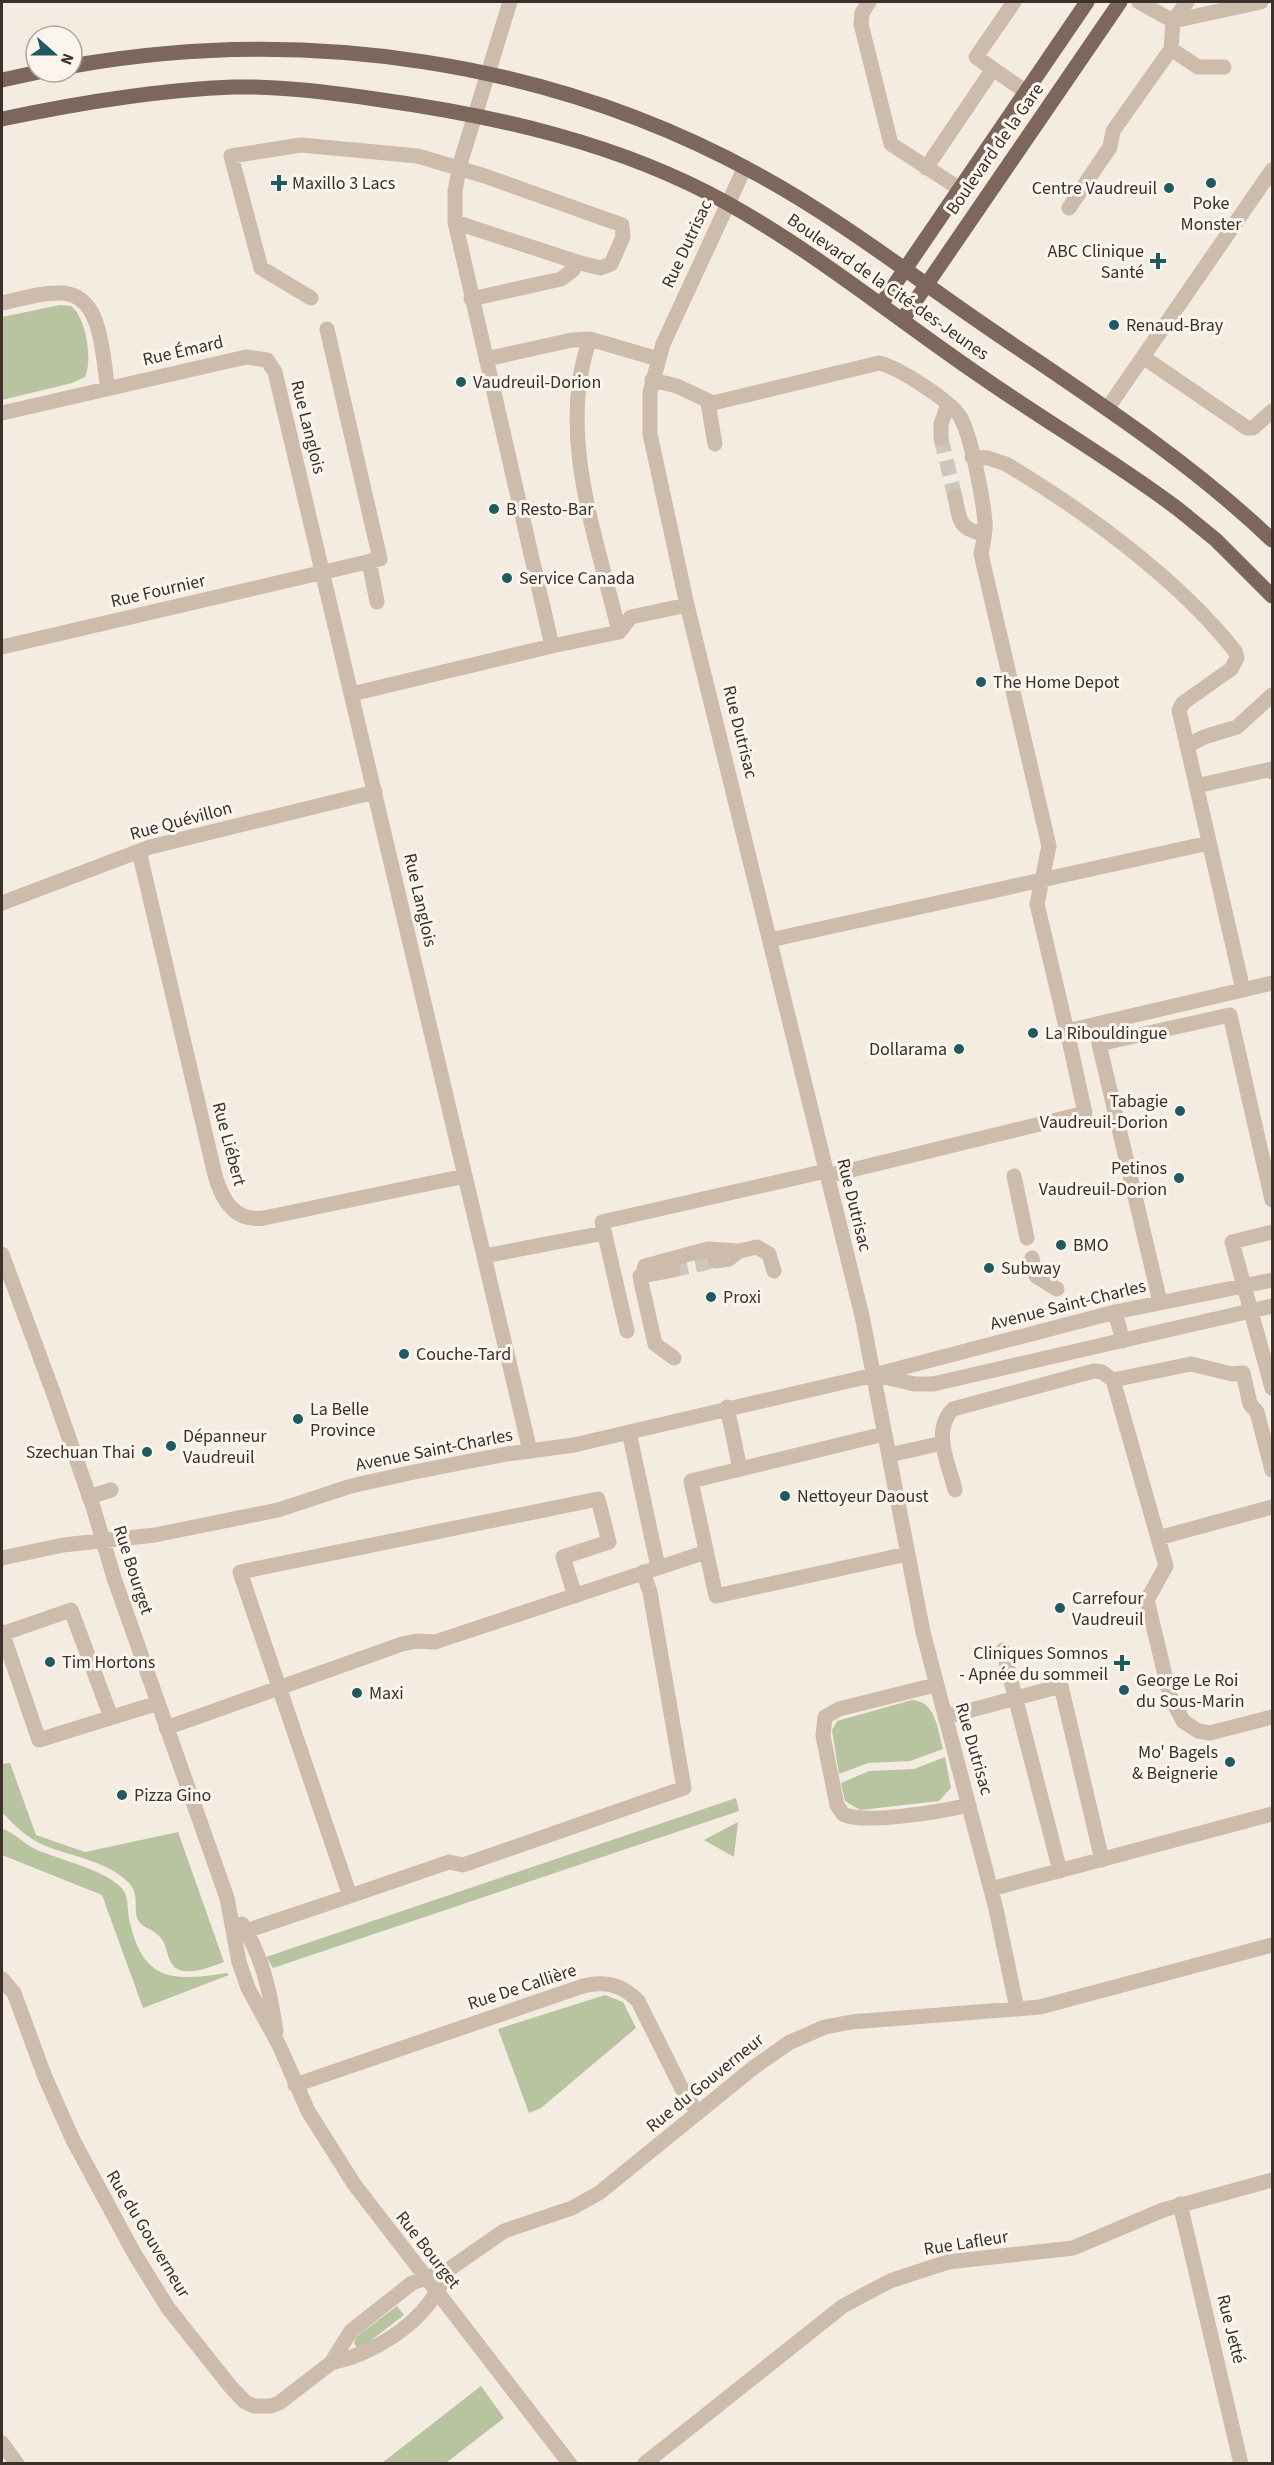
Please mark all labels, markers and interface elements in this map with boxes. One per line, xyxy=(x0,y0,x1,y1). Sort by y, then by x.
north arrow xyxy=(24,24,84,84)
text: N xyxy=(55,50,79,68)
street label: Boulevard de la Gare xyxy=(940,78,1050,220)
place label: Maxillo 3 Lacs xyxy=(292,171,395,196)
marker: Maxillo 3 Lacs xyxy=(270,174,288,192)
place label: Centre Vaudreuil xyxy=(1032,176,1157,201)
marker: Poke Monster xyxy=(1204,176,1218,190)
marker: Centre Vaudreuil xyxy=(1162,181,1176,195)
place label: Poke Monster xyxy=(1181,191,1242,237)
street label: Rue Dutrisac xyxy=(656,196,718,292)
street label: Boulevard de la Cité-des-Jeunes xyxy=(782,208,994,366)
place label: ABC Clinique Santé xyxy=(1047,239,1144,285)
marker: ABC Clinique Santé xyxy=(1149,252,1167,270)
place label: Renaud-Bray xyxy=(1126,313,1224,338)
marker: Renaud-Bray xyxy=(1107,318,1121,332)
street label: Rue Émard xyxy=(140,330,226,372)
place label: Vaudreuil-Dorion xyxy=(473,370,601,395)
marker: Vaudreuil-Dorion xyxy=(454,375,468,389)
street label: Rue Langlois xyxy=(284,378,332,476)
place label: B Resto-Bar xyxy=(506,497,594,522)
marker: B Resto-Bar xyxy=(487,502,501,516)
place label: Service Canada xyxy=(519,566,635,591)
street label: Rue Fournier xyxy=(108,568,209,614)
marker: Service Canada xyxy=(500,571,514,585)
place label: The Home Depot xyxy=(993,670,1119,695)
marker: The Home Depot xyxy=(974,675,988,689)
street label: Rue Dutrisac xyxy=(716,683,764,781)
street label: Rue Quévillon xyxy=(127,795,235,847)
street label: Rue Langlois xyxy=(397,851,443,949)
place label: La Ribouldingue xyxy=(1045,1021,1167,1046)
marker: La Ribouldingue xyxy=(1026,1026,1040,1040)
place label: Dollarama xyxy=(869,1037,947,1062)
marker: Dollarama xyxy=(952,1042,966,1056)
place label: Tabagie Vaudreuil-Dorion xyxy=(1040,1089,1168,1135)
street label: Rue Liébert xyxy=(206,1099,252,1189)
marker: Tabagie Vaudreuil-Dorion xyxy=(1173,1104,1187,1118)
street label: Rue Dutrisac xyxy=(830,1156,878,1254)
place label: Petinos Vaudreuil-Dorion xyxy=(1039,1156,1167,1202)
marker: Petinos Vaudreuil-Dorion xyxy=(1172,1171,1186,1185)
place label: BMO xyxy=(1073,1233,1109,1258)
marker: BMO xyxy=(1054,1238,1068,1252)
place label: Subway xyxy=(1001,1256,1061,1281)
marker: Subway xyxy=(982,1261,996,1275)
street label: Avenue Saint-Charles xyxy=(987,1274,1149,1336)
place label: Proxi xyxy=(723,1285,761,1310)
marker: Proxi xyxy=(704,1290,718,1304)
place label: Couche-Tard xyxy=(416,1342,511,1367)
marker: Couche-Tard xyxy=(397,1347,411,1361)
place label: La Belle Province xyxy=(310,1397,375,1443)
marker: La Belle Province xyxy=(291,1412,305,1426)
street label: Avenue Saint-Charles xyxy=(353,1422,515,1478)
place label: Dépanneur Vaudreuil xyxy=(183,1424,267,1470)
marker: Dépanneur Vaudreuil xyxy=(164,1439,178,1453)
place label: Szechuan Thai xyxy=(26,1440,135,1465)
marker: Szechuan Thai xyxy=(140,1445,154,1459)
place label: Nettoyeur Daoust xyxy=(797,1484,929,1509)
marker: Nettoyeur Daoust xyxy=(778,1489,792,1503)
street label: Rue Bourget xyxy=(107,1522,159,1618)
place label: Carrefour Vaudreuil xyxy=(1072,1586,1144,1632)
marker: Carrefour Vaudreuil xyxy=(1053,1601,1067,1615)
place label: Cliniques Somnos - Apnée du sommeil xyxy=(959,1641,1108,1687)
place label: Tim Hortons xyxy=(62,1650,155,1675)
marker: Cliniques Somnos - Apnée du sommeil xyxy=(1113,1654,1131,1672)
marker: Tim Hortons xyxy=(43,1655,57,1669)
place label: George Le Roi du Sous-Marin xyxy=(1136,1668,1245,1714)
place label: Maxi xyxy=(369,1681,404,1706)
marker: George Le Roi du Sous-Marin xyxy=(1117,1683,1131,1697)
marker: Maxi xyxy=(350,1686,364,1700)
street label: Rue Dutrisac xyxy=(949,1700,999,1798)
place label: Mo' Bagels & Beignerie xyxy=(1132,1740,1218,1786)
marker: Mo' Bagels & Beignerie xyxy=(1223,1755,1237,1769)
place label: Pizza Gino xyxy=(134,1783,211,1808)
marker: Pizza Gino xyxy=(115,1788,129,1802)
street label: Rue De Callière xyxy=(464,1958,580,2016)
street label: Rue du Gouverneur xyxy=(641,2027,770,2138)
street label: Rue du Gouverneur xyxy=(100,2165,196,2303)
street label: Rue Bourget xyxy=(390,2206,466,2294)
street label: Rue Lafleur xyxy=(922,2224,1011,2262)
street label: Rue Jetté xyxy=(1210,2292,1252,2366)

